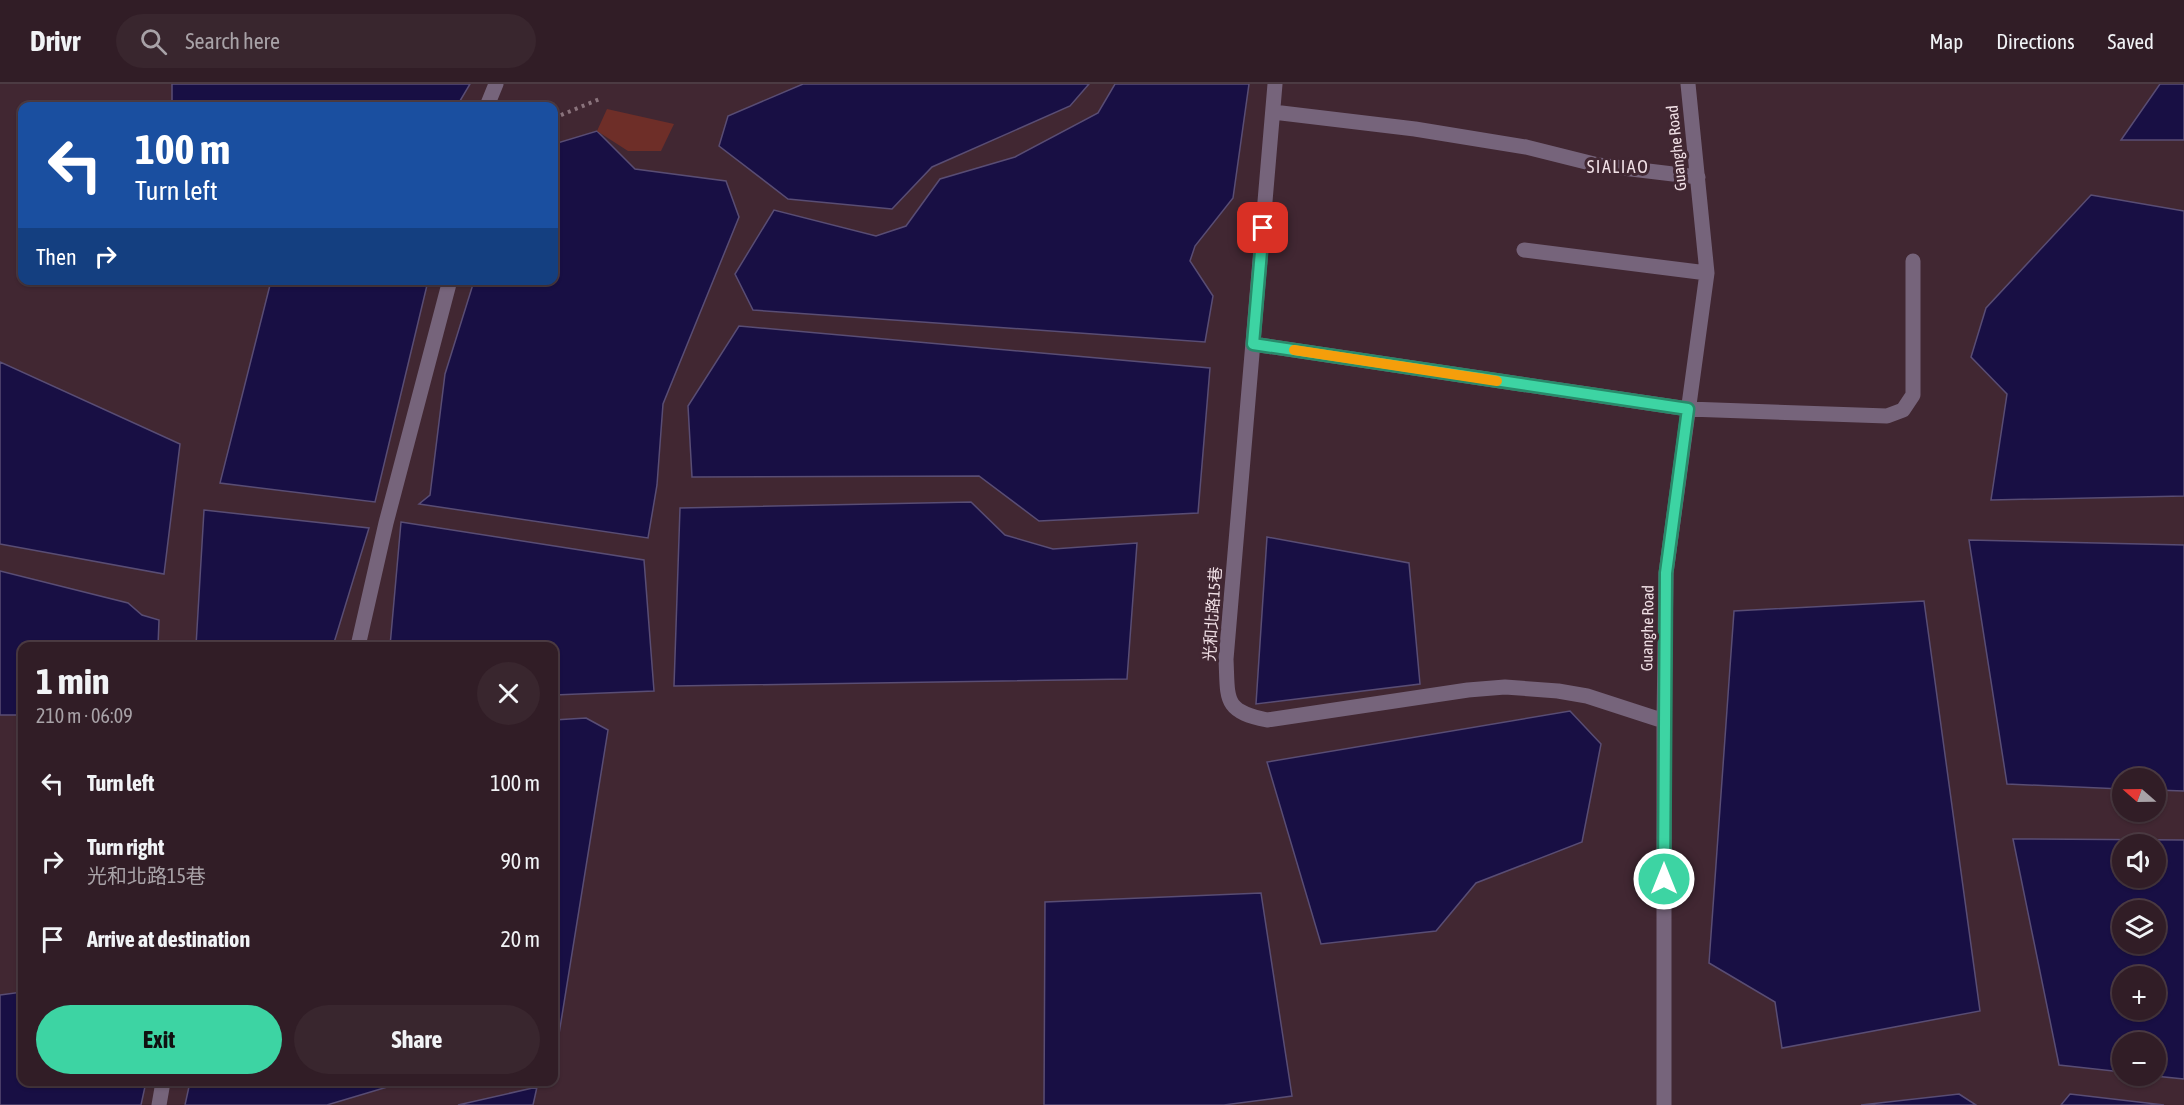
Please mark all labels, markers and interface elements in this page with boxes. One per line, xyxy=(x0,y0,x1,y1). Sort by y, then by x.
search box xyxy=(116,14,536,68)
text: Drivr xyxy=(30,25,80,57)
icon: search xyxy=(137,25,170,58)
text: Search here xyxy=(185,28,280,54)
text: Map xyxy=(1929,29,1963,53)
text: Directions xyxy=(1996,29,2075,53)
text: Saved xyxy=(2108,29,2154,53)
street label: Guanghe Road xyxy=(1663,104,1690,192)
text: 100 m xyxy=(135,125,230,173)
icon: left xyxy=(36,126,114,204)
district label: SIALIAO xyxy=(1587,156,1649,177)
text: Turn left xyxy=(135,175,218,206)
pin xyxy=(1237,202,1288,253)
icon: arrive xyxy=(1246,211,1279,244)
icon: right xyxy=(89,240,122,273)
text: Then xyxy=(36,244,77,270)
street label: 光和北路15巷 xyxy=(1200,566,1224,662)
street label: Guanghe Road xyxy=(1637,585,1658,671)
text: 1 min xyxy=(36,660,110,702)
button: close xyxy=(477,662,540,725)
text: 210 m · 06:09 xyxy=(36,704,133,727)
icon: left xyxy=(36,767,69,800)
north arrow xyxy=(2112,768,2166,822)
map controls xyxy=(2112,768,2166,1086)
text: Turn left xyxy=(87,770,154,796)
text: 100 m xyxy=(490,770,540,796)
text: Turn right xyxy=(87,834,164,860)
button: sound xyxy=(2112,834,2166,888)
icon: right xyxy=(36,845,69,878)
position arrow xyxy=(1632,847,1696,911)
text: 90 m xyxy=(500,848,540,874)
text: 光和北路15巷 xyxy=(87,864,206,887)
button: layers xyxy=(2112,900,2166,954)
icon: arrive xyxy=(36,923,69,956)
text: Arrive at destination xyxy=(87,926,250,952)
text: 20 m xyxy=(500,926,540,952)
button: + xyxy=(2112,966,2166,1020)
button: Exit xyxy=(36,1005,282,1074)
button: Share xyxy=(294,1005,540,1074)
button: − xyxy=(2112,1032,2166,1086)

